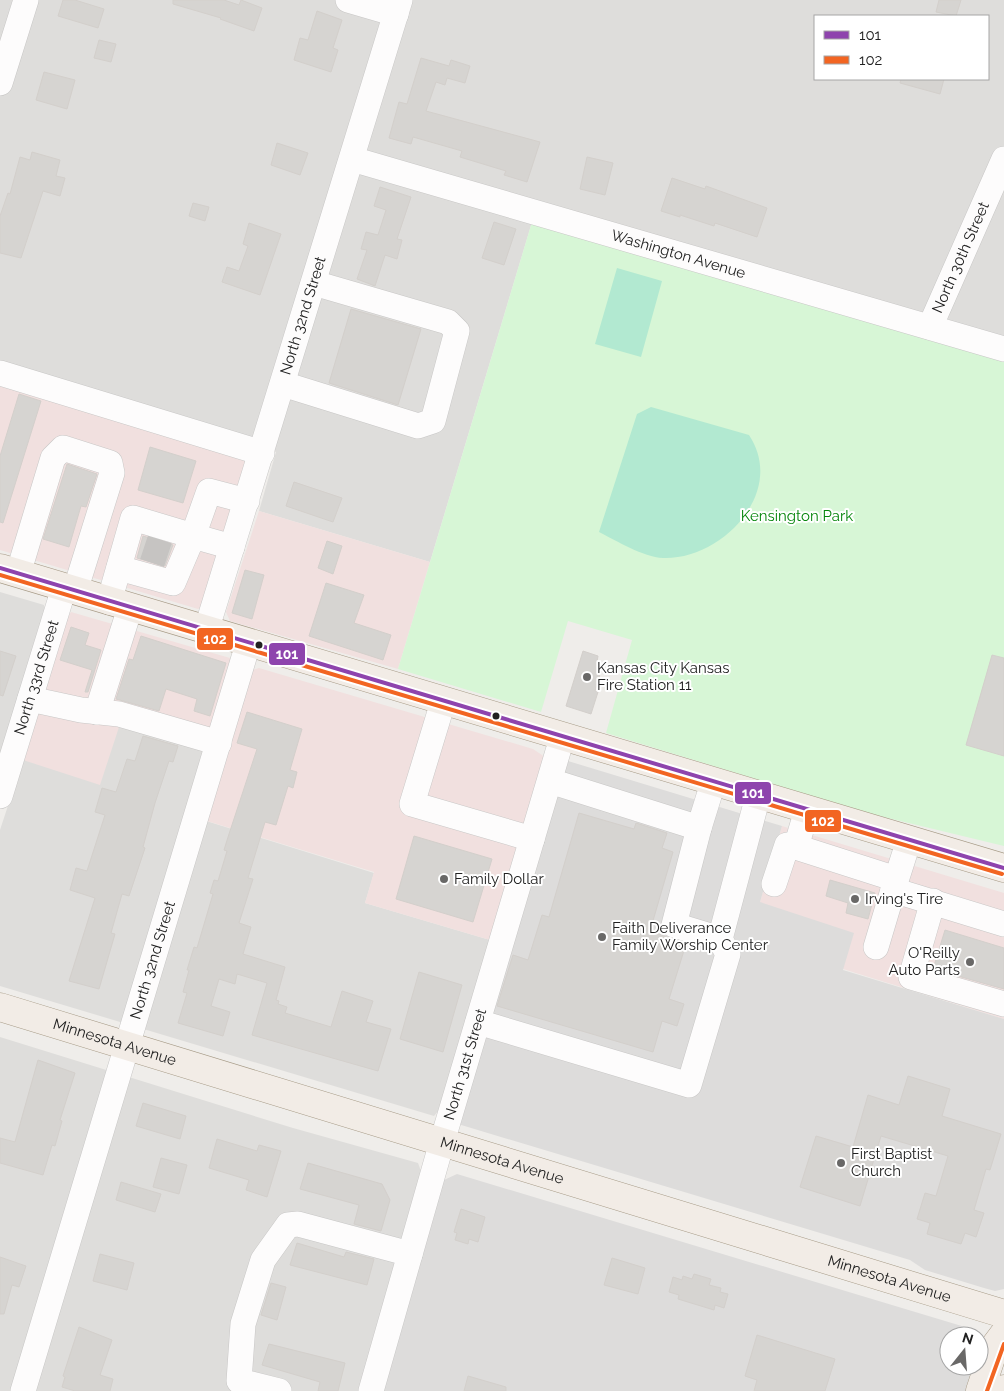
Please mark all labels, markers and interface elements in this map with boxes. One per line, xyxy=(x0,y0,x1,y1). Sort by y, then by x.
legend xyxy=(814,15,989,80)
text: 101 xyxy=(859,26,882,44)
text: 102 xyxy=(859,51,883,69)
street label: North 30th Street xyxy=(928,199,993,316)
street label: Washington Avenue xyxy=(609,226,748,282)
street label: North 32nd Street xyxy=(276,254,330,377)
park label: Kensington Park xyxy=(741,507,853,525)
street label: North 33rd Street xyxy=(10,618,63,737)
line badge: 102 xyxy=(196,627,234,651)
text: 102 xyxy=(203,631,227,647)
unlabelled marker xyxy=(254,640,264,650)
line badge: 101 xyxy=(268,642,306,666)
text: 101 xyxy=(276,646,298,662)
place label: Kansas City Kansas Fire Station 11 xyxy=(597,659,729,694)
marker: Kansas City Kansas Fire Station 11 xyxy=(581,671,593,683)
unlabelled marker xyxy=(491,711,501,721)
line badge: 101 xyxy=(734,781,772,805)
text: 101 xyxy=(742,785,764,801)
line badge: 102 xyxy=(804,809,842,833)
text: 102 xyxy=(811,813,835,829)
place label: Family Dollar xyxy=(454,870,544,888)
marker: Family Dollar xyxy=(438,873,450,885)
place label: Irving's Tire xyxy=(865,890,943,908)
marker: Irving's Tire xyxy=(849,893,861,905)
street label: North 32nd Street xyxy=(126,899,179,1021)
place label: Faith Deliverance Family Worship Center xyxy=(612,919,769,954)
marker: Faith Deliverance Family Worship Center xyxy=(596,931,608,943)
place label: O'Reilly Auto Parts xyxy=(889,944,960,979)
marker: O'Reilly Auto Parts xyxy=(964,956,976,968)
street label: North 31st Street xyxy=(440,1006,490,1122)
street label: Minnesota Avenue xyxy=(51,1015,179,1069)
street label: Minnesota Avenue xyxy=(438,1133,566,1188)
place label: First Baptist Church xyxy=(851,1145,932,1180)
marker: First Baptist Church xyxy=(835,1157,847,1169)
street label: Minnesota Avenue xyxy=(825,1252,953,1306)
north arrow xyxy=(939,1326,989,1376)
text: N xyxy=(960,1329,975,1348)

